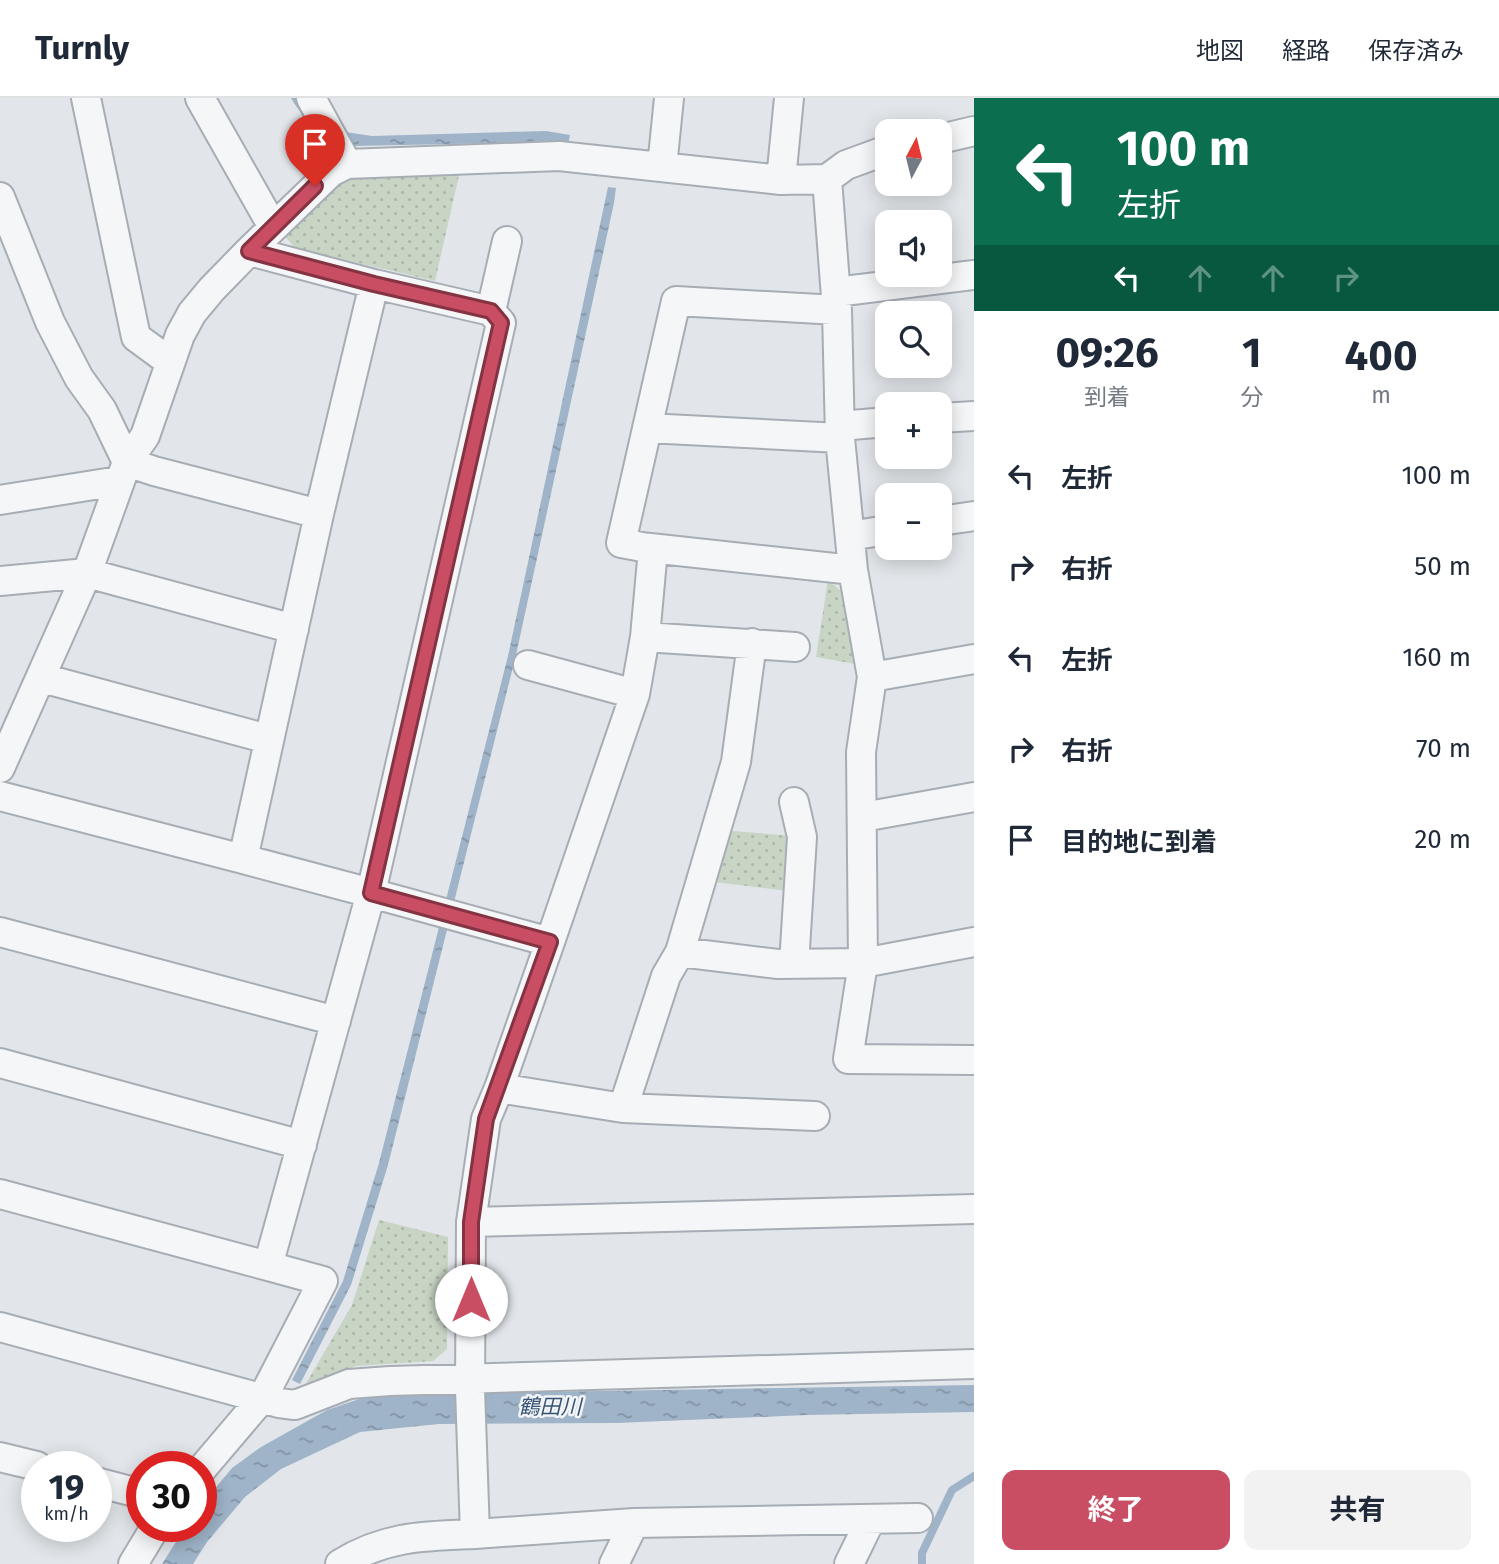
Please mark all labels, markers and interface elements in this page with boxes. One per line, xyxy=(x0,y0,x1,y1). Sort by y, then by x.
text: Turnly xyxy=(35,28,129,68)
text: 地図 xyxy=(1196,37,1244,65)
text: 経路 xyxy=(1282,37,1330,65)
text: 保存済み xyxy=(1368,37,1464,65)
pin xyxy=(285,114,345,186)
north arrow xyxy=(875,119,952,196)
map controls xyxy=(875,119,952,560)
text: 100 m xyxy=(1117,119,1250,178)
icon: arrive xyxy=(296,125,334,163)
icon: left xyxy=(1002,126,1093,217)
text: 左折 xyxy=(1117,186,1181,224)
button: sound xyxy=(875,210,952,287)
icon: left xyxy=(1108,259,1146,297)
icon: ahead xyxy=(1181,259,1219,297)
icon: ahead xyxy=(1254,259,1292,297)
icon: right xyxy=(1327,259,1365,297)
button: search xyxy=(875,301,952,378)
text: 09:26 xyxy=(1055,328,1159,378)
text: 1 xyxy=(1242,328,1261,378)
text: 400 xyxy=(1345,331,1417,381)
text: m xyxy=(1371,381,1391,409)
text: 到着 xyxy=(1084,383,1130,411)
text: 分 xyxy=(1240,383,1263,411)
button: + xyxy=(875,392,952,469)
icon: left xyxy=(1002,457,1040,495)
text: 100 m xyxy=(1402,460,1471,491)
text: 左折 xyxy=(1061,463,1113,494)
button: − xyxy=(875,483,952,560)
icon: right xyxy=(1002,548,1040,586)
text: 50 m xyxy=(1414,551,1471,582)
text: 右折 xyxy=(1061,554,1113,585)
icon: left xyxy=(1002,639,1040,677)
text: 160 m xyxy=(1402,642,1471,673)
text: 左折 xyxy=(1061,645,1113,676)
icon: right xyxy=(1002,730,1040,768)
text: 70 m xyxy=(1416,733,1471,764)
text: 右折 xyxy=(1061,736,1113,767)
icon: arrive xyxy=(1002,821,1040,859)
text: 20 m xyxy=(1414,824,1471,855)
text: 目的地に到着 xyxy=(1061,827,1217,858)
position arrow xyxy=(434,1263,508,1337)
water label: 鶴田川 xyxy=(519,1394,583,1420)
speed limit sign: 30 xyxy=(126,1451,217,1542)
text: 19 xyxy=(49,1466,84,1508)
button: 終了 xyxy=(1002,1470,1230,1550)
button: 共有 xyxy=(1244,1470,1471,1550)
text: km/h xyxy=(44,1503,89,1525)

